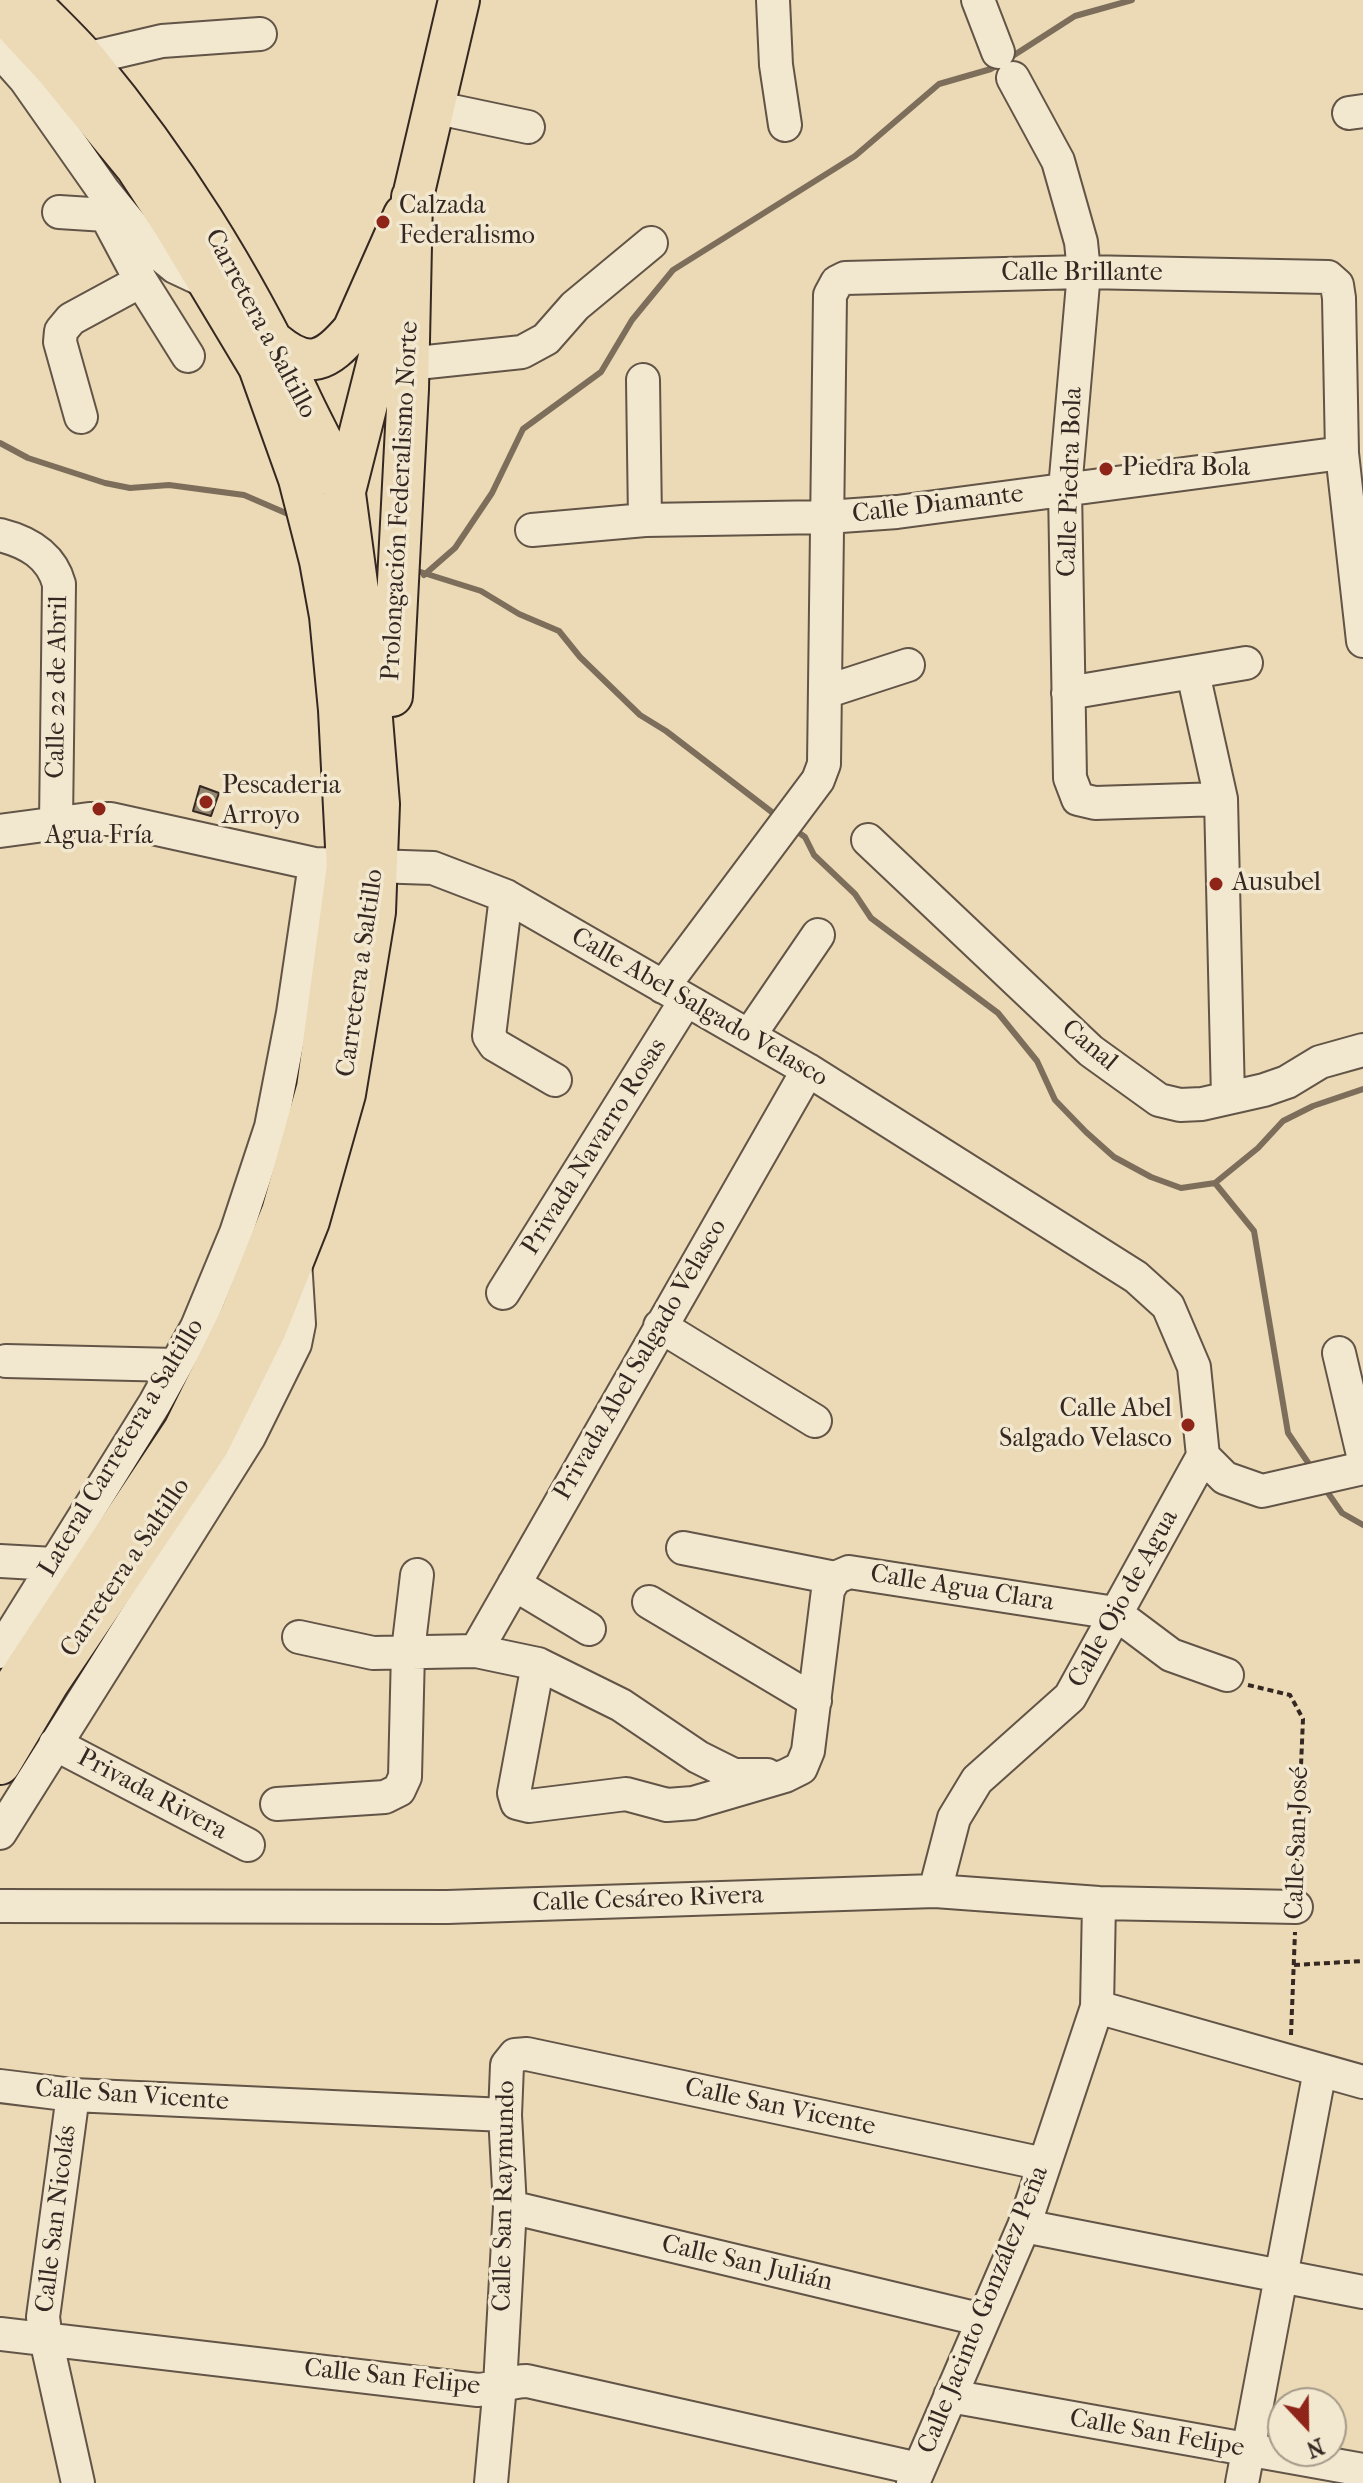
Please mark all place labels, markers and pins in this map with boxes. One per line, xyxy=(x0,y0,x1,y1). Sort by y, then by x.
place label: Calzada Federalismo xyxy=(399,191,535,252)
marker: Calzada Federalismo xyxy=(374,213,392,231)
place label: Piedra Bola xyxy=(1122,453,1250,485)
marker: Piedra Bola xyxy=(1097,460,1115,478)
place label: Pescaderia Arroyo xyxy=(222,771,341,832)
marker: Pescaderia Arroyo xyxy=(197,793,215,811)
marker: Agua Fría xyxy=(90,800,108,818)
place label: Agua Fría xyxy=(45,821,153,853)
place label: Ausubel xyxy=(1232,868,1321,900)
marker: Ausubel xyxy=(1207,875,1225,893)
place label: Calle Abel Salgado Velasco xyxy=(999,1394,1172,1456)
marker: Calle Abel Salgado Velasco xyxy=(1179,1416,1197,1434)

